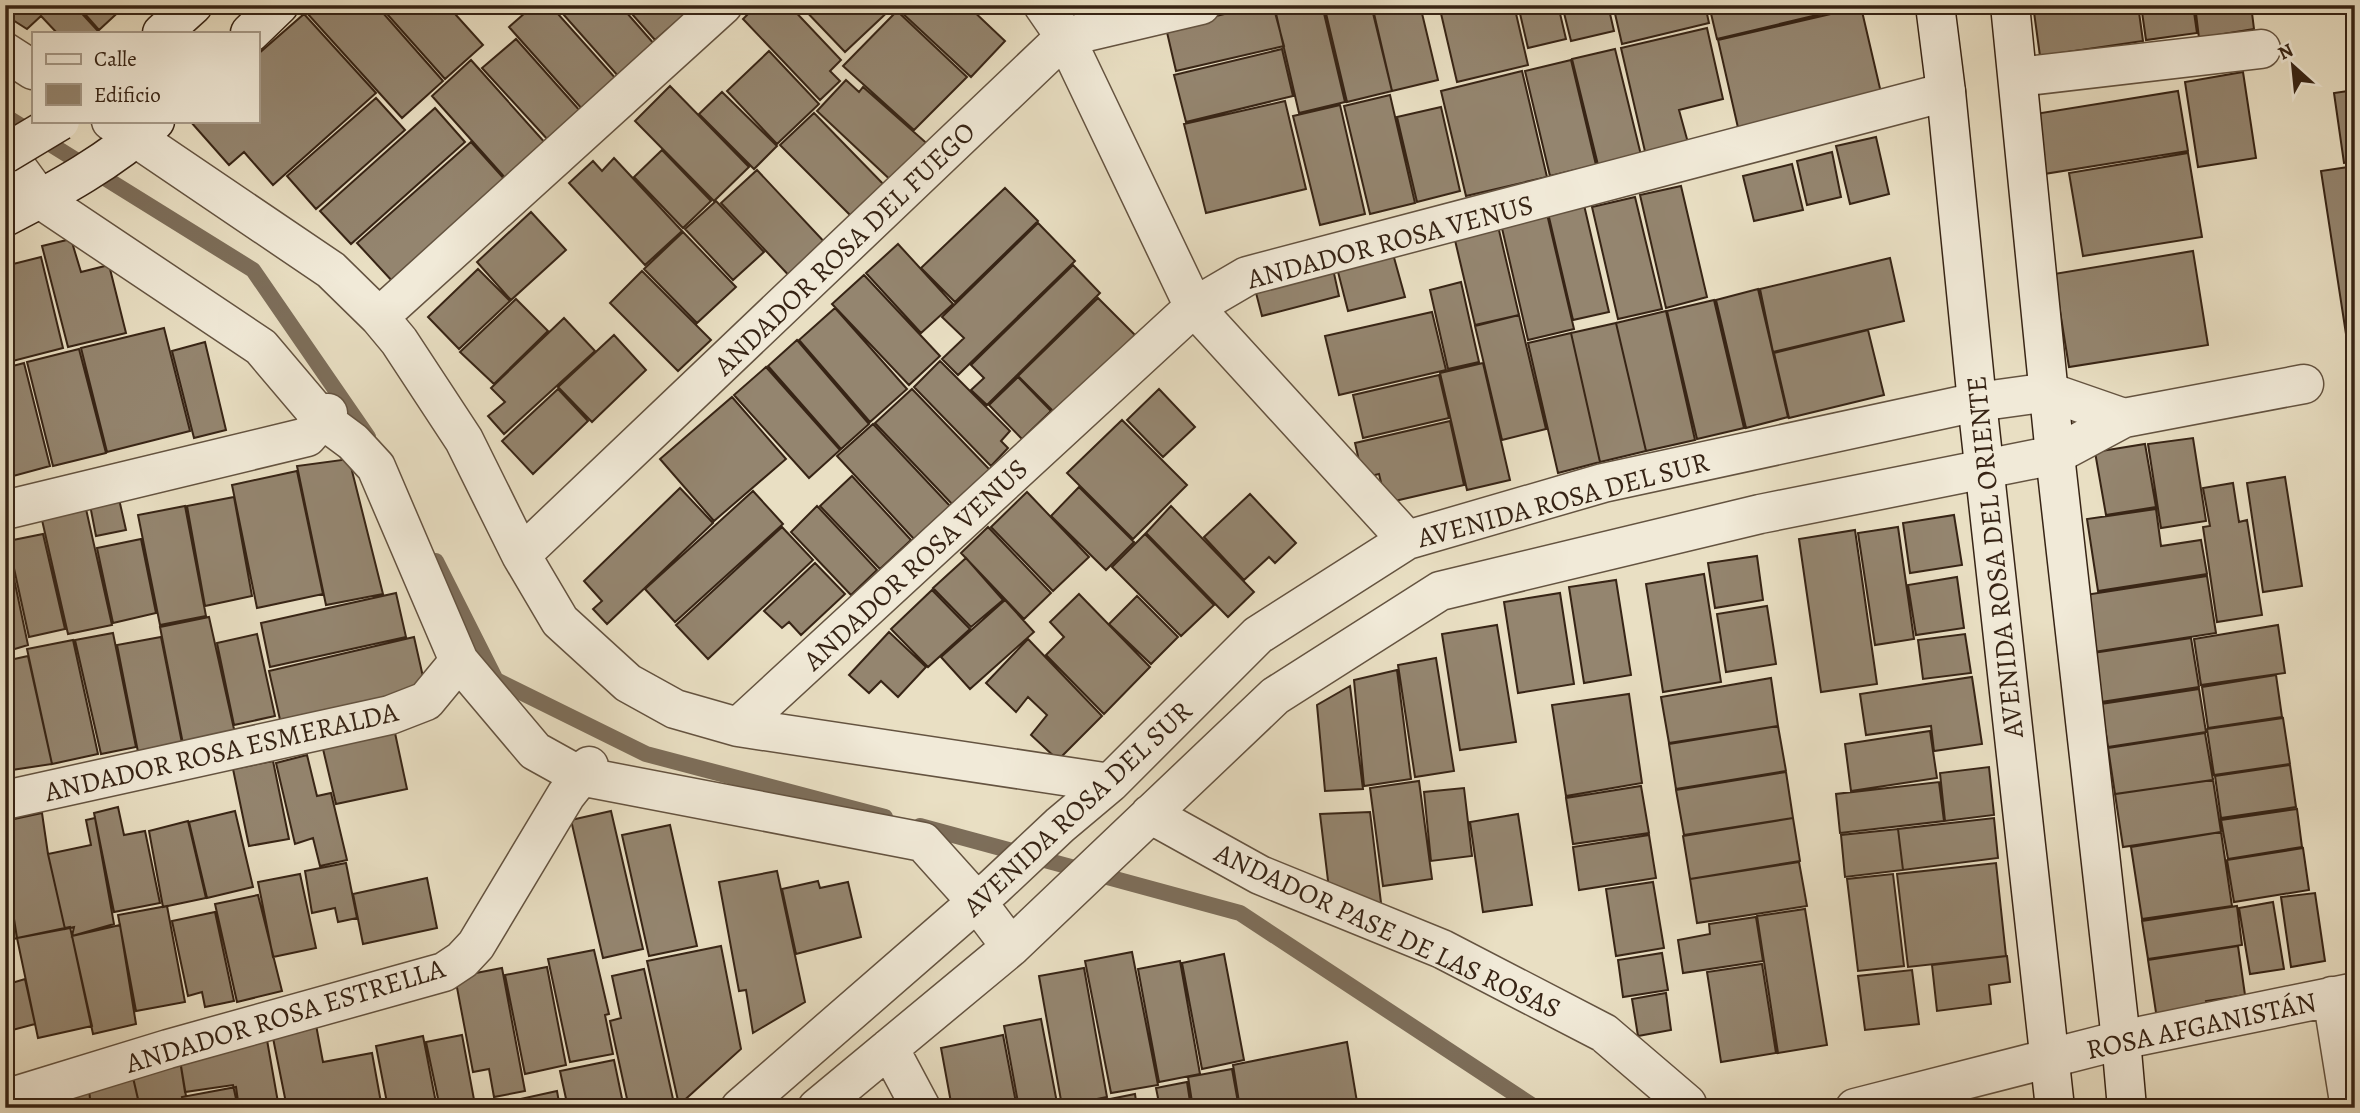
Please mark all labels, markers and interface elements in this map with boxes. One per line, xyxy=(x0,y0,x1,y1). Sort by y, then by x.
legend xyxy=(32,32,259,122)
north arrow xyxy=(2258,32,2328,102)
text: N xyxy=(2274,37,2298,66)
text: Calle xyxy=(94,45,137,73)
text: Edificio xyxy=(94,81,161,109)
street label: ANDADOR ROSA DEL FUEGO xyxy=(705,113,984,385)
street label: ANDADOR ROSA VENUS xyxy=(1242,185,1537,299)
street label: AVENIDA ROSA DEL ORIENTE xyxy=(1957,374,2033,741)
street label: AVENIDA ROSA DEL SUR xyxy=(1412,443,1713,557)
street label: ANDADOR ROSA VENUS xyxy=(794,450,1036,680)
street label: AVENIDA ROSA DEL SUR xyxy=(954,692,1200,926)
street label: ANDADOR ROSA ESMERALDA xyxy=(40,693,402,811)
street label: ANDADOR PASE DE LAS ROSAS xyxy=(1208,833,1567,1028)
street label: ANDADOR ROSA ESTRELLA xyxy=(120,949,450,1083)
street label: ROSA AFGANISTÁN xyxy=(2083,983,2320,1069)

